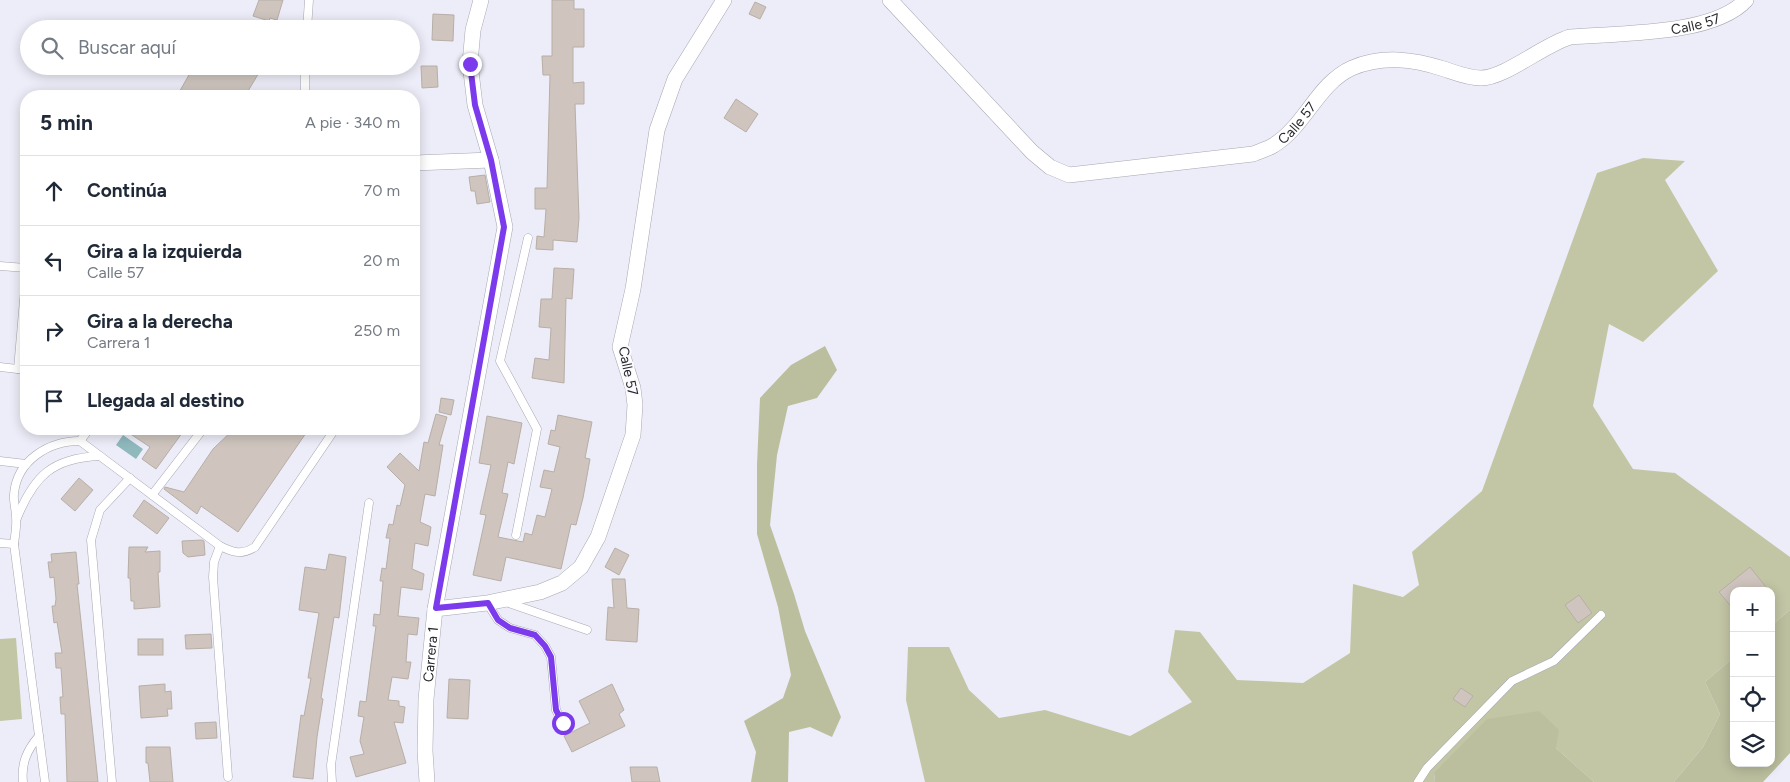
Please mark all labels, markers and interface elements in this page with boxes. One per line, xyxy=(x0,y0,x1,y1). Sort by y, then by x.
street label: Calle 57 xyxy=(1670,9,1723,38)
search box xyxy=(20,20,420,75)
icon: search xyxy=(38,34,66,62)
text: Buscar aquí xyxy=(78,36,176,59)
route end xyxy=(459,53,482,76)
street label: Calle 57 xyxy=(1274,98,1320,148)
text: 5 min xyxy=(40,110,93,135)
text: A pie · 340 m xyxy=(305,113,400,132)
icon: ahead xyxy=(40,177,68,205)
text: Continúa xyxy=(87,179,167,202)
text: 70 m xyxy=(364,181,400,200)
text: Gira a la izquierda xyxy=(87,240,242,263)
icon: left xyxy=(40,247,68,275)
text: 20 m xyxy=(363,251,400,270)
text: Calle 57 xyxy=(87,263,144,282)
text: Gira a la derecha xyxy=(87,310,233,333)
icon: right xyxy=(40,317,68,345)
text: 250 m xyxy=(354,321,400,340)
text: Carrera 1 xyxy=(87,333,150,352)
street label: Calle 57 xyxy=(614,345,642,398)
icon: arrive xyxy=(40,387,68,415)
text: Llegada al destino xyxy=(87,389,244,412)
map controls xyxy=(1730,587,1775,767)
button: + xyxy=(1730,587,1775,632)
street label: Carrera 1 xyxy=(419,626,442,683)
button: − xyxy=(1730,632,1775,677)
button: locate xyxy=(1730,677,1775,722)
route start xyxy=(552,712,575,735)
button: layers xyxy=(1730,722,1775,767)

